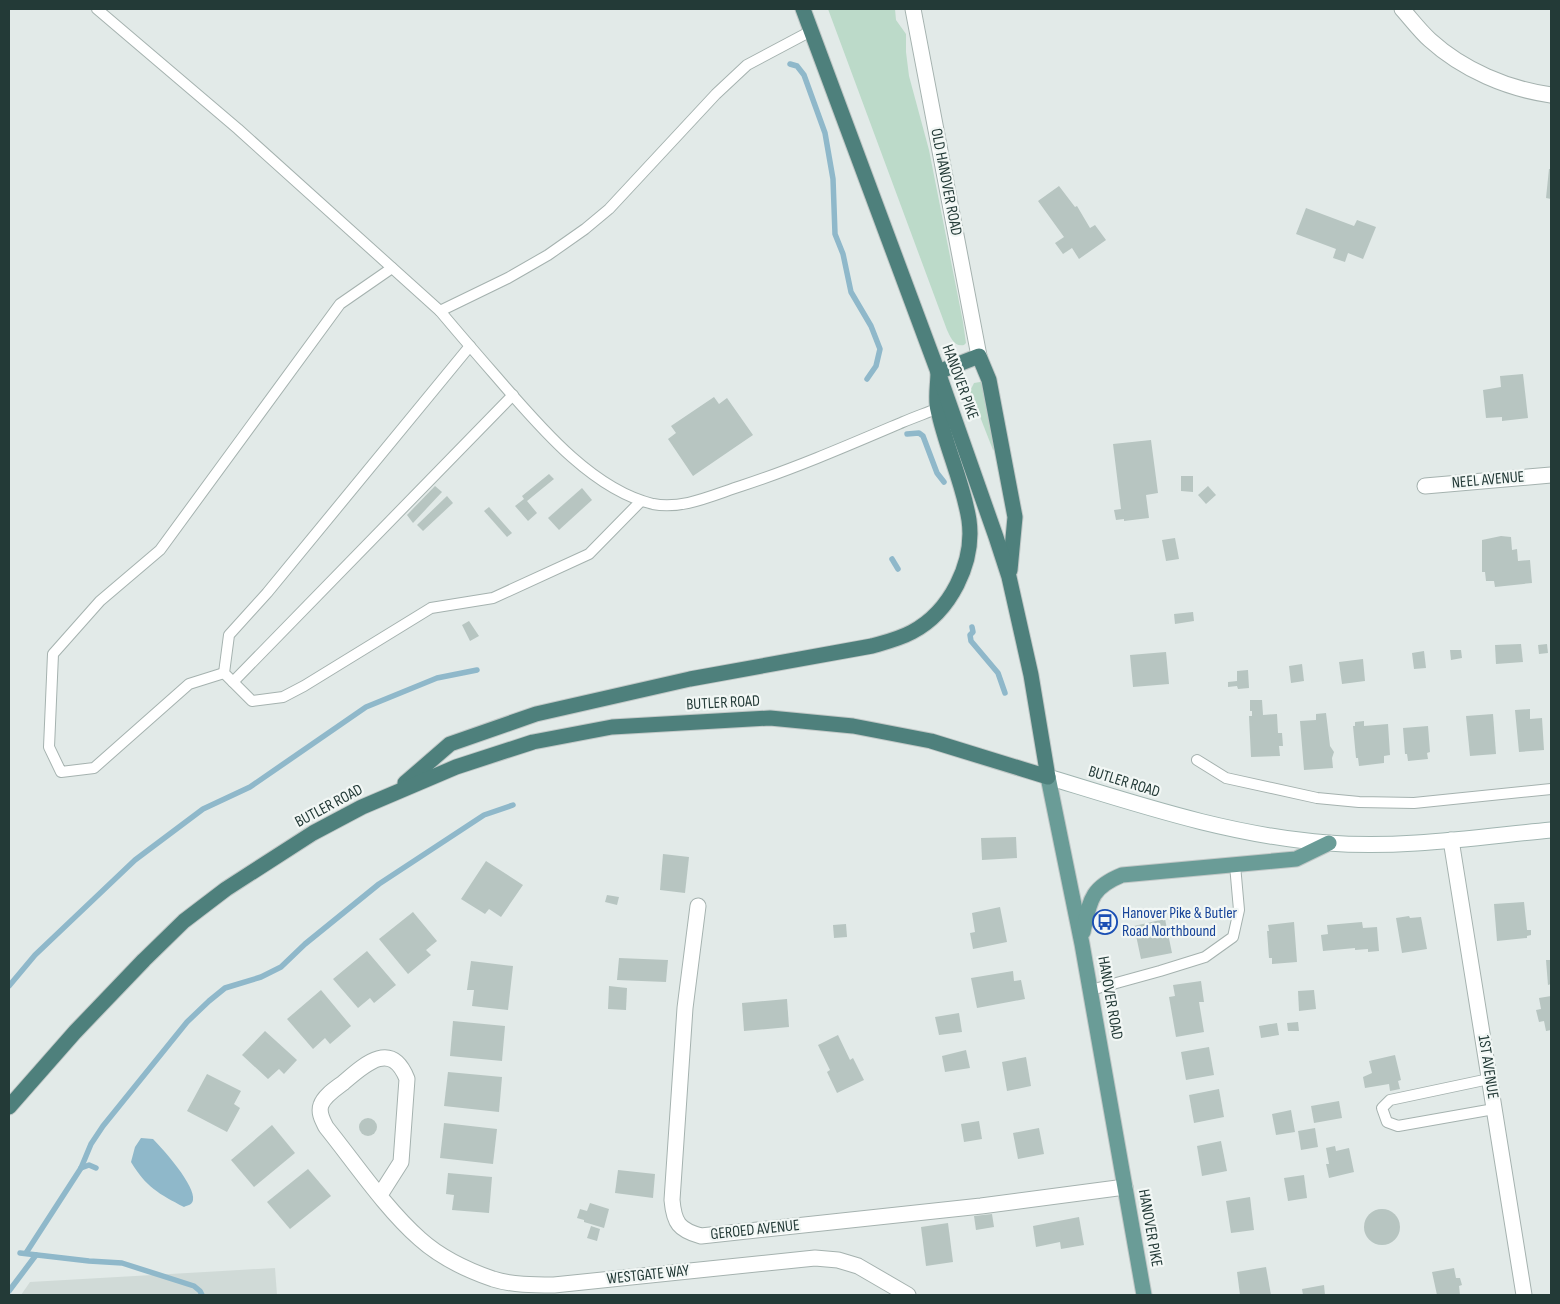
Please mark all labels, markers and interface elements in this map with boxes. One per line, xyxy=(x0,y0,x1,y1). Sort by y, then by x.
street label: OLD HANOVER ROAD xyxy=(926,127,966,237)
street label: HANOVER PIKE xyxy=(938,342,982,422)
street label: NEEL AVENUE xyxy=(1451,467,1525,493)
street label: BUTLER ROAD xyxy=(686,692,760,714)
street label: BUTLER ROAD xyxy=(1086,762,1162,802)
street label: BUTLER ROAD xyxy=(292,780,366,832)
place label: Hanover Pike & Butler Road Northbound xyxy=(1122,904,1238,941)
bus stop icon: Hanover Pike & Butler Road Northbound xyxy=(1092,909,1118,935)
street label: HANOVER ROAD xyxy=(1093,955,1127,1041)
street label: 1ST AVENUE xyxy=(1474,1034,1502,1100)
street label: HANOVER PIKE xyxy=(1134,1188,1166,1268)
street label: GEROED AVENUE xyxy=(709,1216,801,1244)
street label: WESTGATE WAY xyxy=(606,1261,690,1289)

